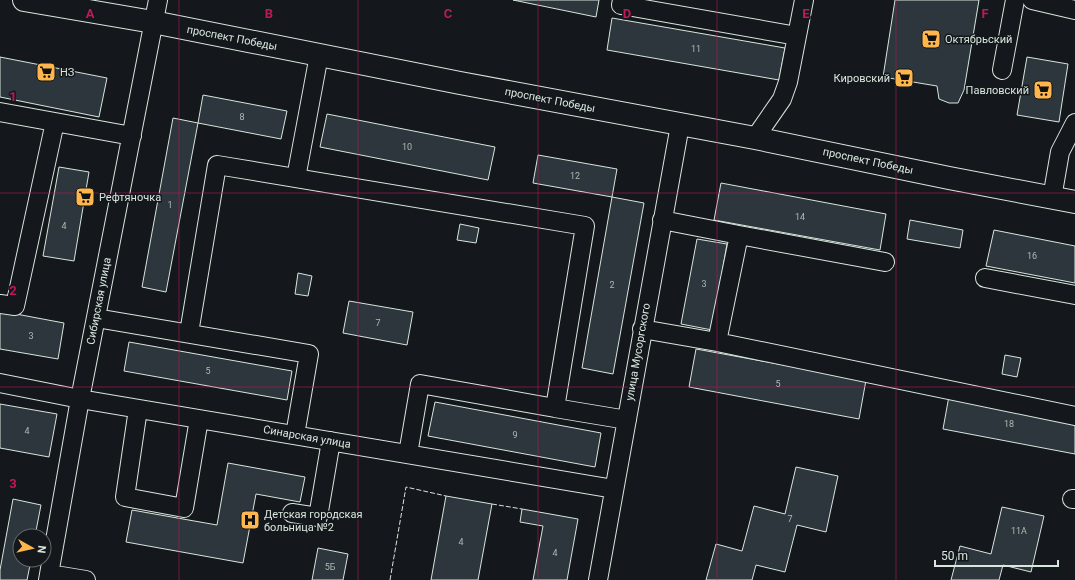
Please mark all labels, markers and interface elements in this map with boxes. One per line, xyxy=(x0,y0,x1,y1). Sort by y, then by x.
text: A xyxy=(86,6,95,21)
text: B xyxy=(265,6,273,21)
text: C xyxy=(444,6,453,21)
text: D xyxy=(623,6,631,21)
text: E xyxy=(802,6,810,21)
text: F xyxy=(981,6,989,21)
street label: проспект Победы xyxy=(186,23,278,53)
supermarket icon: Октябрьский xyxy=(920,28,942,50)
place label: Октябрьский xyxy=(945,33,1012,46)
house number: 11 xyxy=(691,44,701,54)
supermarket icon: НЗ xyxy=(35,61,57,83)
place label: НЗ xyxy=(60,66,75,79)
supermarket icon: Кировский xyxy=(893,67,915,89)
place label: Кировский xyxy=(834,72,890,85)
supermarket icon: Павловский xyxy=(1032,79,1054,101)
place label: Павловский xyxy=(966,84,1029,97)
street label: проспект Победы xyxy=(504,85,596,115)
text: 1 xyxy=(9,89,17,104)
house number: 8 xyxy=(239,112,245,122)
house number: 10 xyxy=(402,142,412,152)
street label: проспект Победы xyxy=(822,145,914,177)
house number: 12 xyxy=(570,171,580,181)
supermarket icon: Рефтяночка xyxy=(74,186,96,208)
place label: Рефтяночка xyxy=(99,191,161,204)
house number: 1 xyxy=(167,200,173,210)
house number: 14 xyxy=(795,212,805,222)
house number: 4 xyxy=(61,221,67,231)
house number: 16 xyxy=(1027,251,1037,261)
street label: Сибирская улица xyxy=(84,256,114,346)
house number: 3 xyxy=(701,279,707,289)
house number: 2 xyxy=(609,280,615,290)
text: 2 xyxy=(9,283,17,298)
street label: улица Мусоргского xyxy=(623,302,653,402)
house number: 7 xyxy=(375,318,381,328)
house number: 3 xyxy=(28,331,34,341)
house number: 5 xyxy=(205,366,211,376)
house number: 5 xyxy=(775,379,781,389)
house number: 18 xyxy=(1004,419,1014,429)
street label: Синарская улица xyxy=(262,423,352,451)
house number: 4 xyxy=(24,426,30,436)
house number: 9 xyxy=(512,430,518,440)
text: 3 xyxy=(9,476,17,491)
place label: Детская городская больница №2 xyxy=(264,508,363,534)
hospital icon: Детская городская больница №2 xyxy=(239,509,261,531)
house number: 7 xyxy=(787,514,793,524)
house number: 11А xyxy=(1011,526,1027,536)
north arrow xyxy=(12,528,52,568)
house number: 4 xyxy=(458,537,464,547)
scale bar xyxy=(935,542,1058,568)
text: N xyxy=(34,545,48,554)
house number: 4 xyxy=(552,548,558,558)
text: 50 m xyxy=(941,549,968,563)
house number: 5Б xyxy=(325,562,336,572)

